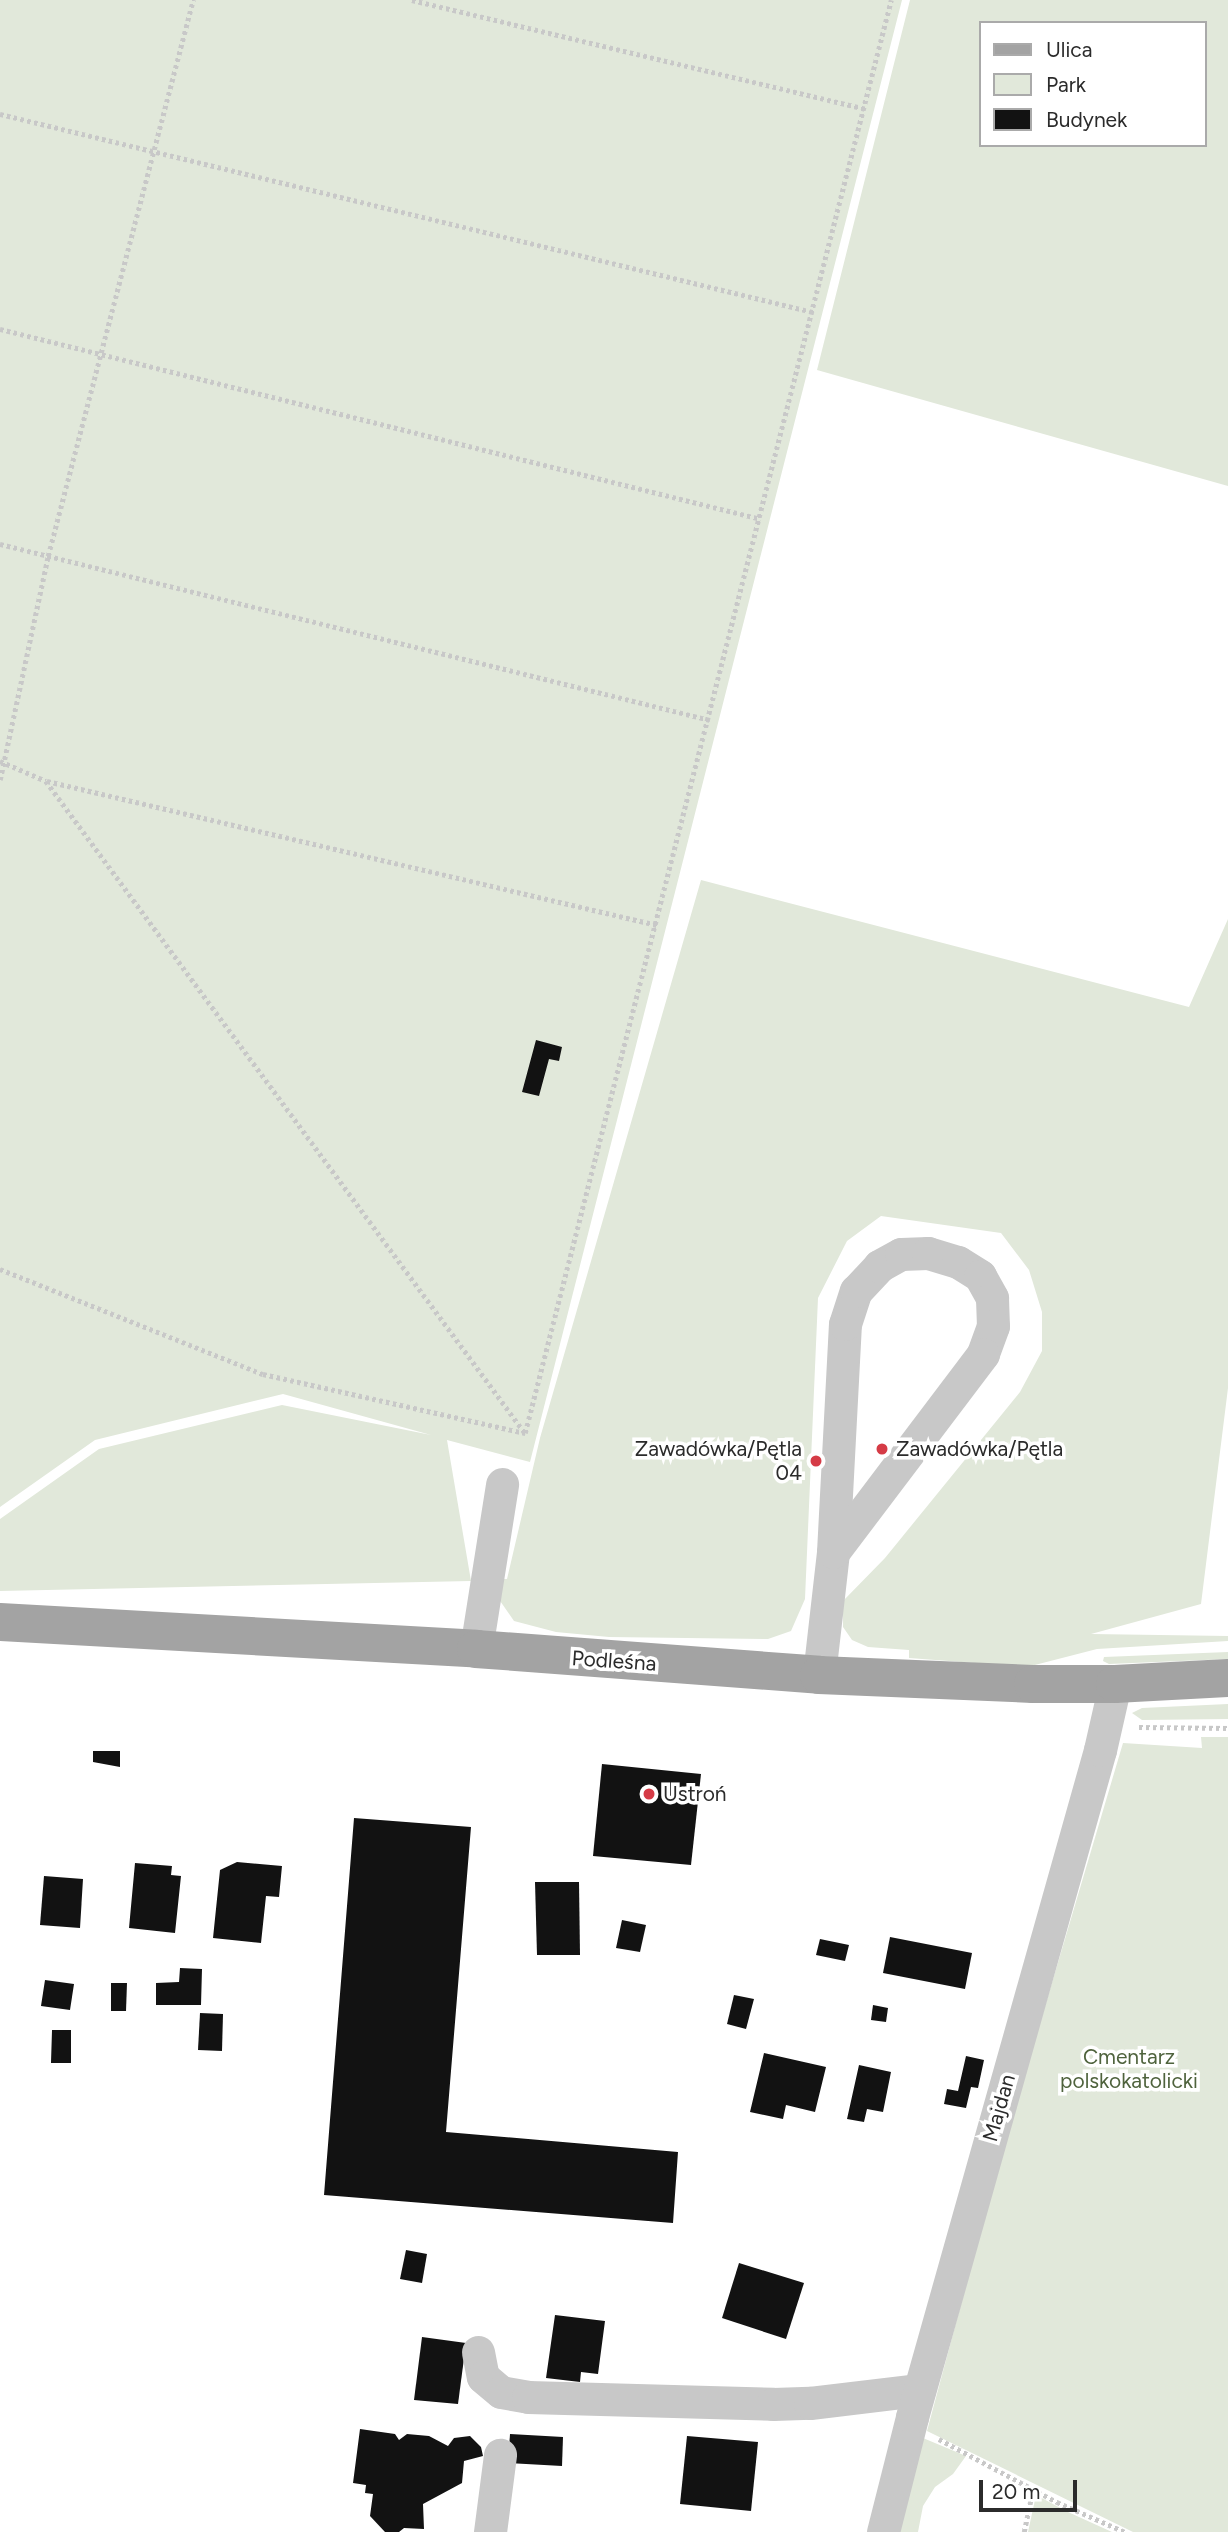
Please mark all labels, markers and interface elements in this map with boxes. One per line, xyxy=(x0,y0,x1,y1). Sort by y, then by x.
legend xyxy=(979,21,1207,147)
text: Ulica xyxy=(1046,37,1092,62)
text: Park xyxy=(1046,72,1086,97)
text: Budynek xyxy=(1046,107,1127,132)
place label: Zawadówka/Pętla 04 xyxy=(635,1436,802,1486)
place label: Zawadówka/Pętla xyxy=(896,1436,1063,1462)
marker: Zawadówka/Pętla xyxy=(874,1441,890,1457)
marker: Zawadówka/Pętla 04 xyxy=(808,1453,824,1469)
street label: Podleśna xyxy=(571,1645,657,1677)
place label: Ustroń xyxy=(663,1781,727,1807)
marker: Ustroń xyxy=(641,1786,657,1802)
park label: Cmentarz polskokatolicki xyxy=(1060,2044,1198,2094)
street label: Majdan xyxy=(977,2071,1021,2145)
scale bar xyxy=(983,2466,1081,2510)
text: 20 m xyxy=(992,2479,1040,2504)

